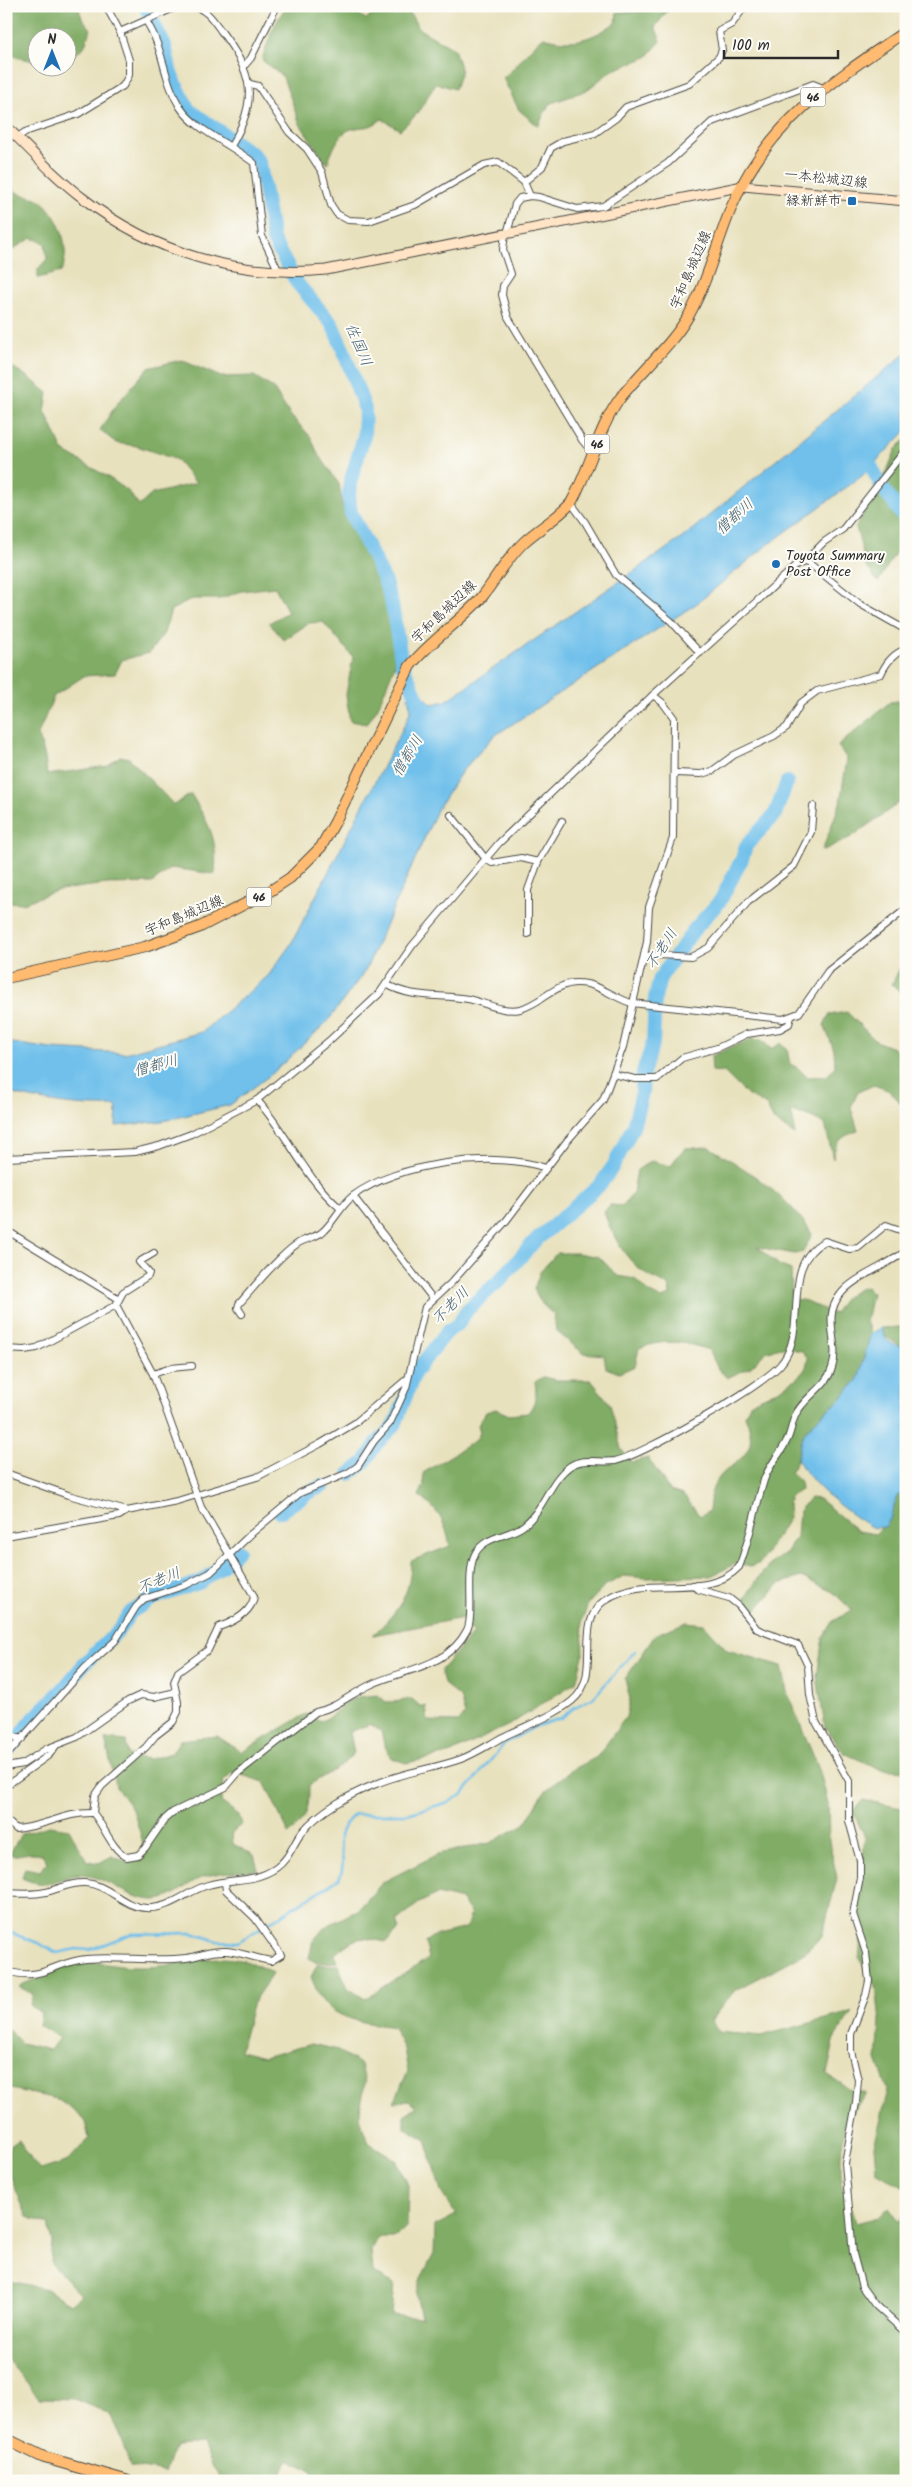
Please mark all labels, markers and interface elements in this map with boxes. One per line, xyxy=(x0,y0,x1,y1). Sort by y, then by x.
north arrow xyxy=(28,28,78,78)
scale bar xyxy=(724,28,838,60)
text: N xyxy=(48,29,57,51)
text: 100 m xyxy=(732,34,770,58)
road number: 46 xyxy=(800,88,826,106)
street label: 一本松城辺線 xyxy=(783,164,869,194)
place label: 縁新鮮市 xyxy=(786,190,842,212)
marker: 縁新鮮市 xyxy=(846,195,858,207)
street label: 宇和島城辺線 xyxy=(664,227,718,313)
water label: 佐国川 xyxy=(338,320,378,370)
road number: 46 xyxy=(584,434,610,454)
water label: 僧都川 xyxy=(710,493,760,541)
place label: Toyota Summary Post Office xyxy=(786,545,885,583)
marker: Toyota Summary Post Office xyxy=(770,558,782,570)
street label: 宇和島城辺線 xyxy=(406,575,482,649)
water label: 僧都川 xyxy=(386,731,430,781)
road number: 46 xyxy=(246,888,272,906)
street label: 宇和島城辺線 xyxy=(141,889,227,943)
water label: 不老川 xyxy=(640,924,684,974)
water label: 僧都川 xyxy=(131,1049,181,1083)
water label: 不老川 xyxy=(427,1282,475,1330)
water label: 不老川 xyxy=(134,1561,184,1601)

